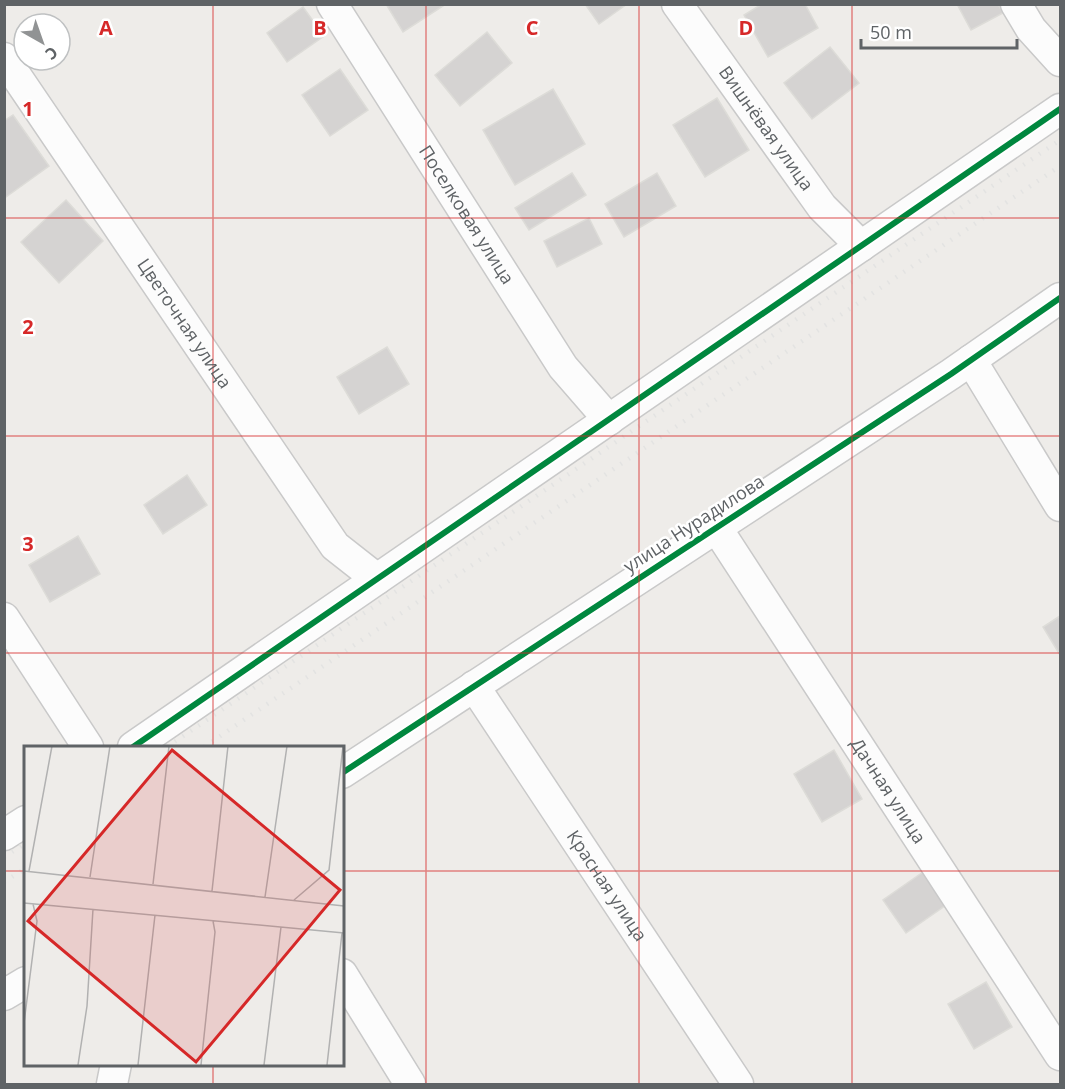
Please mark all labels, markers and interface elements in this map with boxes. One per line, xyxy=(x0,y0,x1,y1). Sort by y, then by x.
north arrow xyxy=(12,12,72,72)
scale bar xyxy=(861,12,1017,50)
text: A xyxy=(99,14,113,41)
text: B xyxy=(313,14,327,41)
text: C xyxy=(526,14,539,41)
text: D xyxy=(739,14,753,41)
text: 50 m xyxy=(870,20,912,44)
text: С xyxy=(41,42,63,65)
street label: Вишнёвая улица xyxy=(714,61,819,195)
text: 1 xyxy=(22,95,34,122)
street label: Поселковая улица xyxy=(414,140,520,288)
street label: Цветочная улица xyxy=(132,253,238,393)
text: 2 xyxy=(22,313,34,340)
street label: улица Нурадилова xyxy=(618,469,768,578)
text: 3 xyxy=(22,530,34,557)
street label: Дачная улица xyxy=(846,733,932,848)
inset map xyxy=(24,746,344,1065)
street label: Красная улица xyxy=(562,825,653,946)

